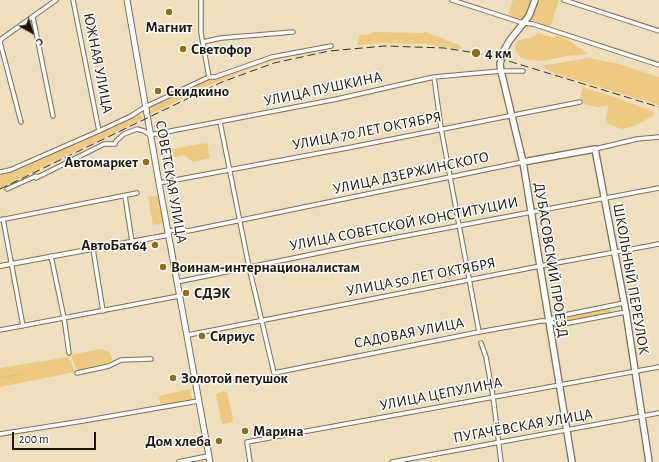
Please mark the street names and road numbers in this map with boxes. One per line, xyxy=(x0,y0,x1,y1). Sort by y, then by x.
street label: ЮЖНАЯ УЛИЦА xyxy=(79,11,117,115)
street label: УЛИЦА ПУШКИНА xyxy=(262,68,384,110)
street label: УЛИЦА 70 ЛЕТ ОКТЯБРЯ xyxy=(291,108,443,154)
street label: СОВЕТСКАЯ УЛИЦА xyxy=(151,119,191,245)
street label: УЛИЦА ДЗЕРЖИНСКОГО xyxy=(331,148,491,198)
street label: ДУБАСОВСКИЙ ПРОЕЗД xyxy=(530,181,572,339)
street label: УЛИЦА СОВЕТСКОЙ КОНСТИТУЦИИ xyxy=(288,193,520,255)
street label: ШКОЛЬНЫЙ ПЕРЕУЛОК xyxy=(609,202,653,356)
street label: УЛИЦА 50 ЛЕТ ОКТЯБРЯ xyxy=(345,254,497,300)
street label: САДОВАЯ УЛИЦА xyxy=(352,314,466,352)
street label: УЛИЦА ЦЕПУЛИНА xyxy=(378,373,504,415)
street label: ПУГАЧЁВСКАЯ УЛИЦА xyxy=(452,405,594,447)

